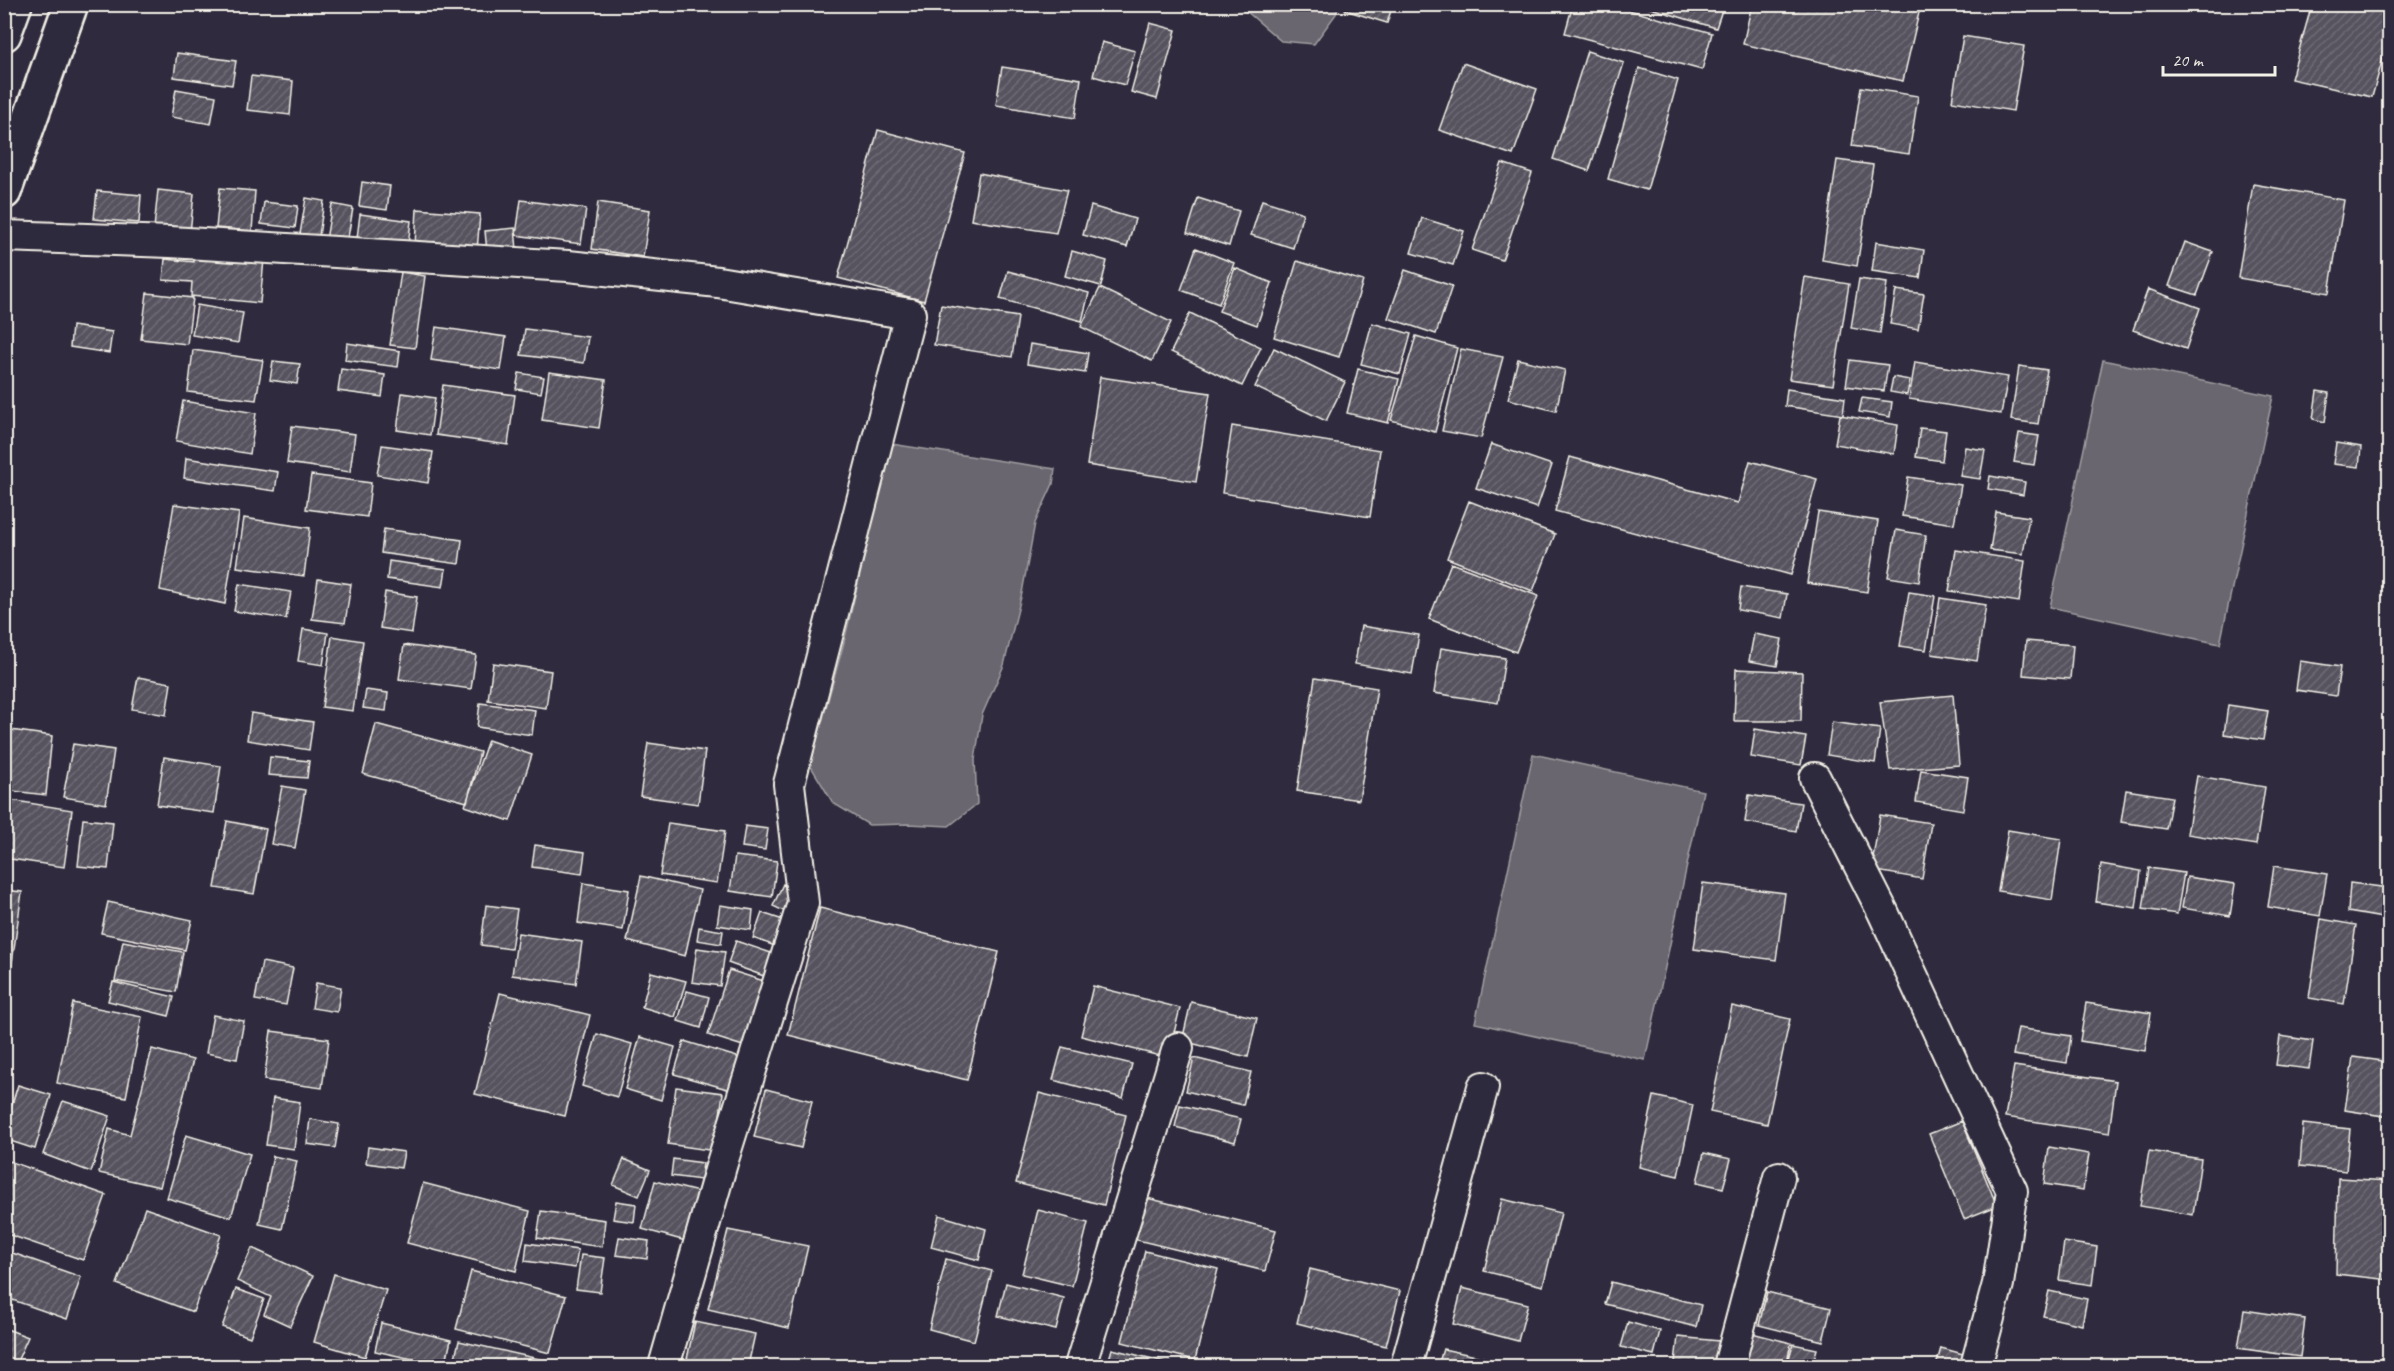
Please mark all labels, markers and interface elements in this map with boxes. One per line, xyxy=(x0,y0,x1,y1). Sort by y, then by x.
scale bar xyxy=(2163,39,2276,77)
text: 20 m xyxy=(2172,49,2205,71)

